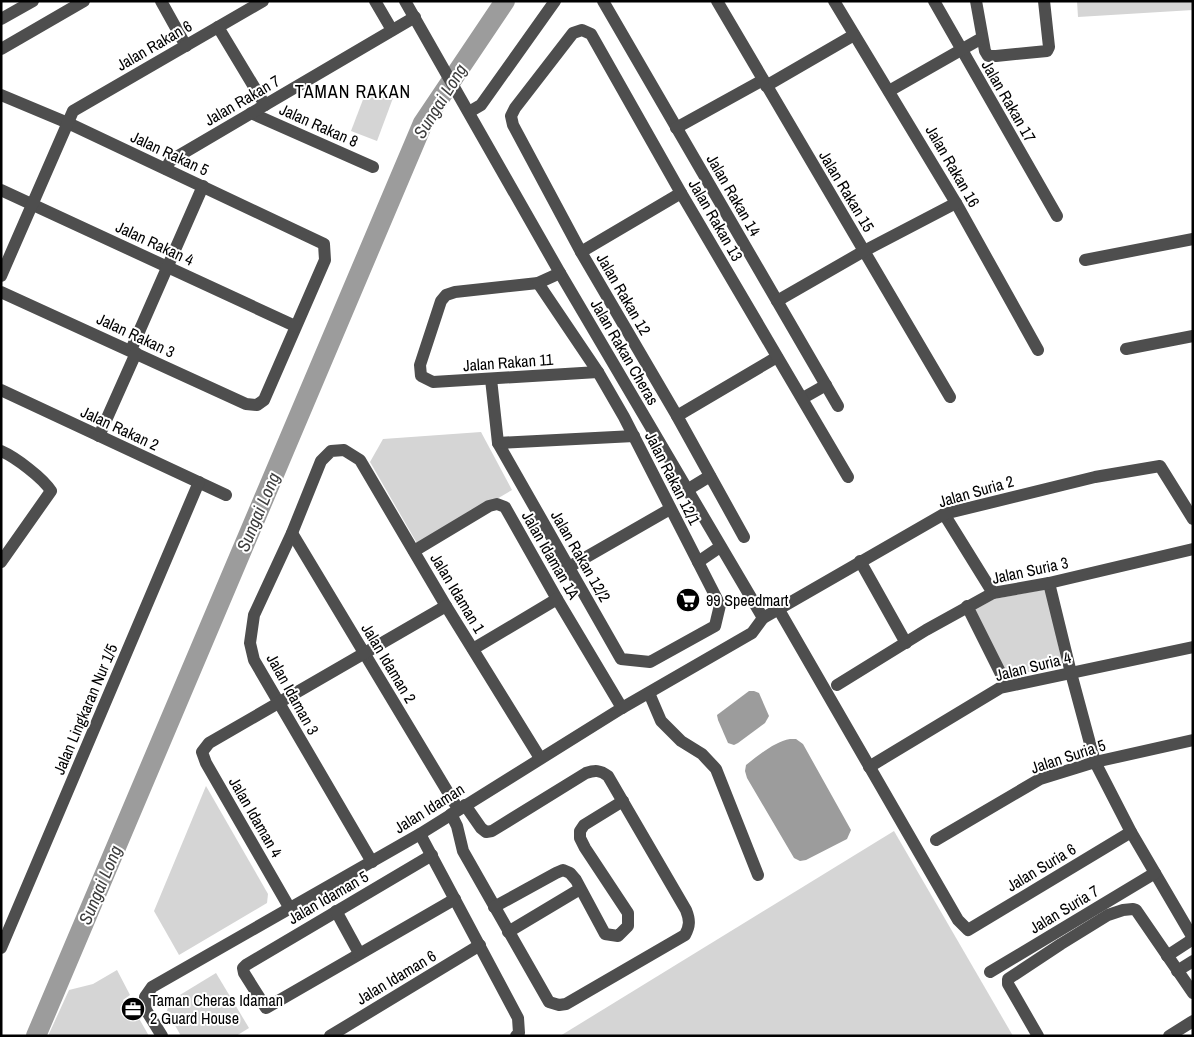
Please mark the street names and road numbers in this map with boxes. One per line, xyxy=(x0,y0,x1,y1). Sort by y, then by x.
street label: Jalan Rakan 6 xyxy=(112,15,196,75)
street label: Jalan Rakan 17 xyxy=(977,56,1041,146)
street label: Jalan Rakan 7 xyxy=(200,70,284,130)
street label: Jalan Rakan 8 xyxy=(276,98,362,152)
street label: Jalan Rakan 16 xyxy=(921,121,985,211)
street label: Jalan Rakan 5 xyxy=(127,125,213,181)
street label: Jalan Rakan 15 xyxy=(814,146,880,236)
street label: Jalan Rakan 14 xyxy=(702,150,766,240)
street label: Jalan Rakan 13 xyxy=(684,175,748,265)
street label: Jalan Rakan 4 xyxy=(112,215,198,271)
street label: Jalan Rakan 12 xyxy=(592,249,656,339)
street label: Jalan Rakan Cheras xyxy=(586,295,664,409)
street label: Jalan Rakan 3 xyxy=(93,307,179,363)
street label: Jalan Rakan 11 xyxy=(462,348,554,376)
street label: Jalan Rakan 2 xyxy=(77,400,163,456)
street label: Jalan Rakan 12/1 xyxy=(640,428,706,529)
street label: Jalan Suria 2 xyxy=(936,470,1016,512)
street label: Jalan Rakan 12/2 xyxy=(546,506,616,606)
street label: Jalan Idaman 1A xyxy=(517,507,585,603)
street label: Jalan Idaman 1 xyxy=(425,549,491,638)
street label: Jalan Suria 3 xyxy=(990,551,1070,589)
street label: Jalan Idaman 2 xyxy=(356,619,422,707)
street label: Jalan Lingkaran Nur 1/5 xyxy=(48,640,122,778)
street label: Jalan Suria 4 xyxy=(993,646,1073,686)
street label: Jalan Idaman 3 xyxy=(262,649,324,739)
street label: Jalan Suria 5 xyxy=(1028,734,1108,778)
street label: Jalan Idaman 4 xyxy=(224,773,288,861)
street label: Jalan Idaman xyxy=(390,778,468,838)
street label: Jalan Suria 6 xyxy=(1002,838,1080,896)
street label: Jalan Idaman 5 xyxy=(284,865,372,929)
street label: Jalan Suria 7 xyxy=(1025,880,1103,938)
street label: Jalan Idaman 6 xyxy=(352,944,440,1010)

